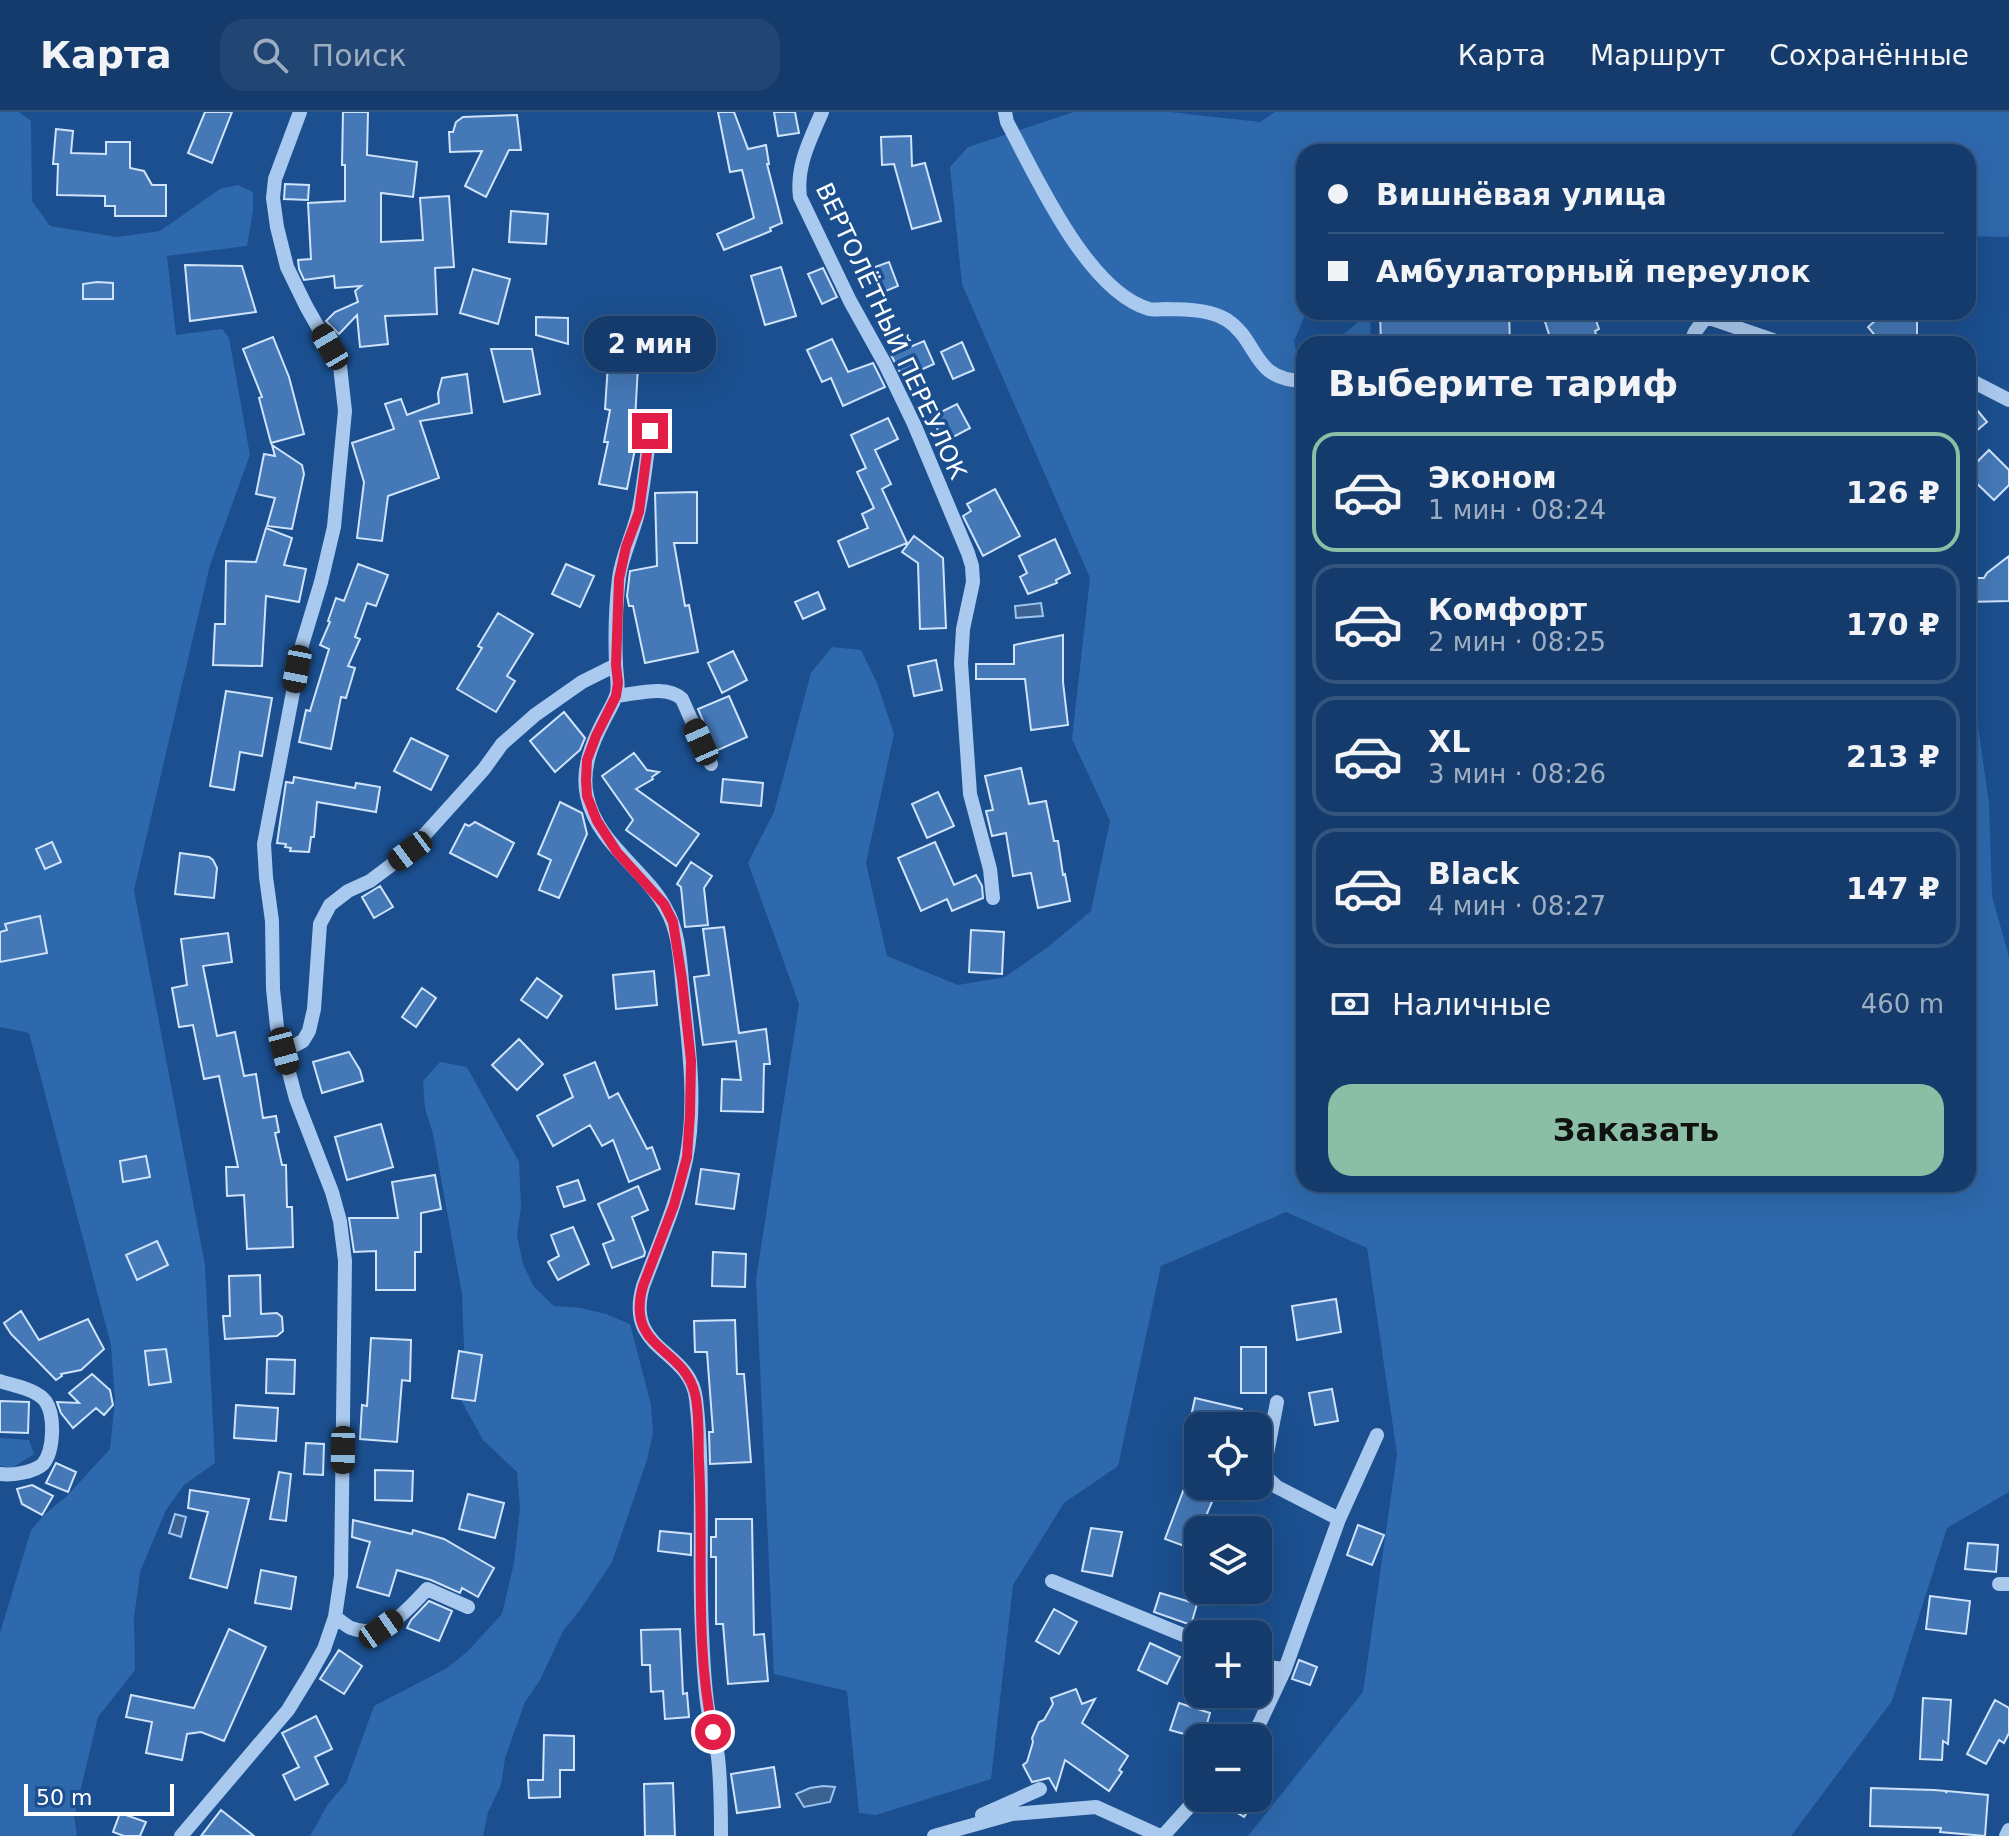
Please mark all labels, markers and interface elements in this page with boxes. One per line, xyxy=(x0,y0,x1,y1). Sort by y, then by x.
search box xyxy=(220,19,780,91)
text: Карта xyxy=(40,33,172,77)
icon: search xyxy=(248,33,292,77)
text: Поиск xyxy=(312,38,407,73)
text: Карта xyxy=(1458,39,1546,72)
text: Маршрут xyxy=(1590,39,1725,72)
text: Сохранённые xyxy=(1769,39,1969,72)
text: Вишнёвая улица xyxy=(1376,177,1667,212)
street label: ВЕРТОЛЁТНЫЙ ПЕРЕУЛОК xyxy=(810,178,973,484)
text: Амбулаторный переулок xyxy=(1376,254,1811,289)
callout: 2 мин xyxy=(584,315,716,371)
car xyxy=(308,320,352,374)
text: 2 мин xyxy=(608,329,692,359)
text: Выберите тариф xyxy=(1328,363,1678,404)
route end xyxy=(632,413,668,449)
icon: car xyxy=(1332,456,1404,528)
text: Эконом xyxy=(1428,460,1557,495)
text: 126 ₽ xyxy=(1846,475,1940,510)
text: 1 мин · 08:24 xyxy=(1428,495,1606,525)
icon: car xyxy=(1332,588,1404,660)
text: Комфорт xyxy=(1428,592,1587,627)
text: 170 ₽ xyxy=(1846,607,1940,642)
text: 2 мин · 08:25 xyxy=(1428,627,1606,657)
car xyxy=(281,643,313,695)
car xyxy=(680,715,722,769)
icon: car xyxy=(1332,720,1404,792)
text: XL xyxy=(1428,724,1470,759)
text: 213 ₽ xyxy=(1846,739,1940,774)
text: 3 мин · 08:26 xyxy=(1428,759,1606,789)
car xyxy=(384,827,436,875)
icon: car xyxy=(1332,852,1404,924)
text: Black xyxy=(1428,856,1519,891)
text: 147 ₽ xyxy=(1846,871,1940,906)
text: 4 мин · 08:27 xyxy=(1428,891,1606,921)
icon: cash xyxy=(1328,982,1372,1026)
text: Наличные xyxy=(1392,987,1551,1022)
text: 460 m xyxy=(1861,989,1944,1019)
car xyxy=(266,1025,302,1077)
button: Заказать xyxy=(1328,1084,1944,1176)
map controls xyxy=(1184,1412,1272,1812)
button: locate xyxy=(1184,1412,1272,1500)
car xyxy=(331,1426,355,1474)
button: layers xyxy=(1184,1516,1272,1604)
car xyxy=(354,1605,408,1653)
button: + xyxy=(1184,1620,1272,1708)
route start xyxy=(695,1714,731,1750)
button: − xyxy=(1184,1724,1272,1812)
scale bar xyxy=(24,1780,174,1816)
text: 50 m xyxy=(36,1785,92,1810)

